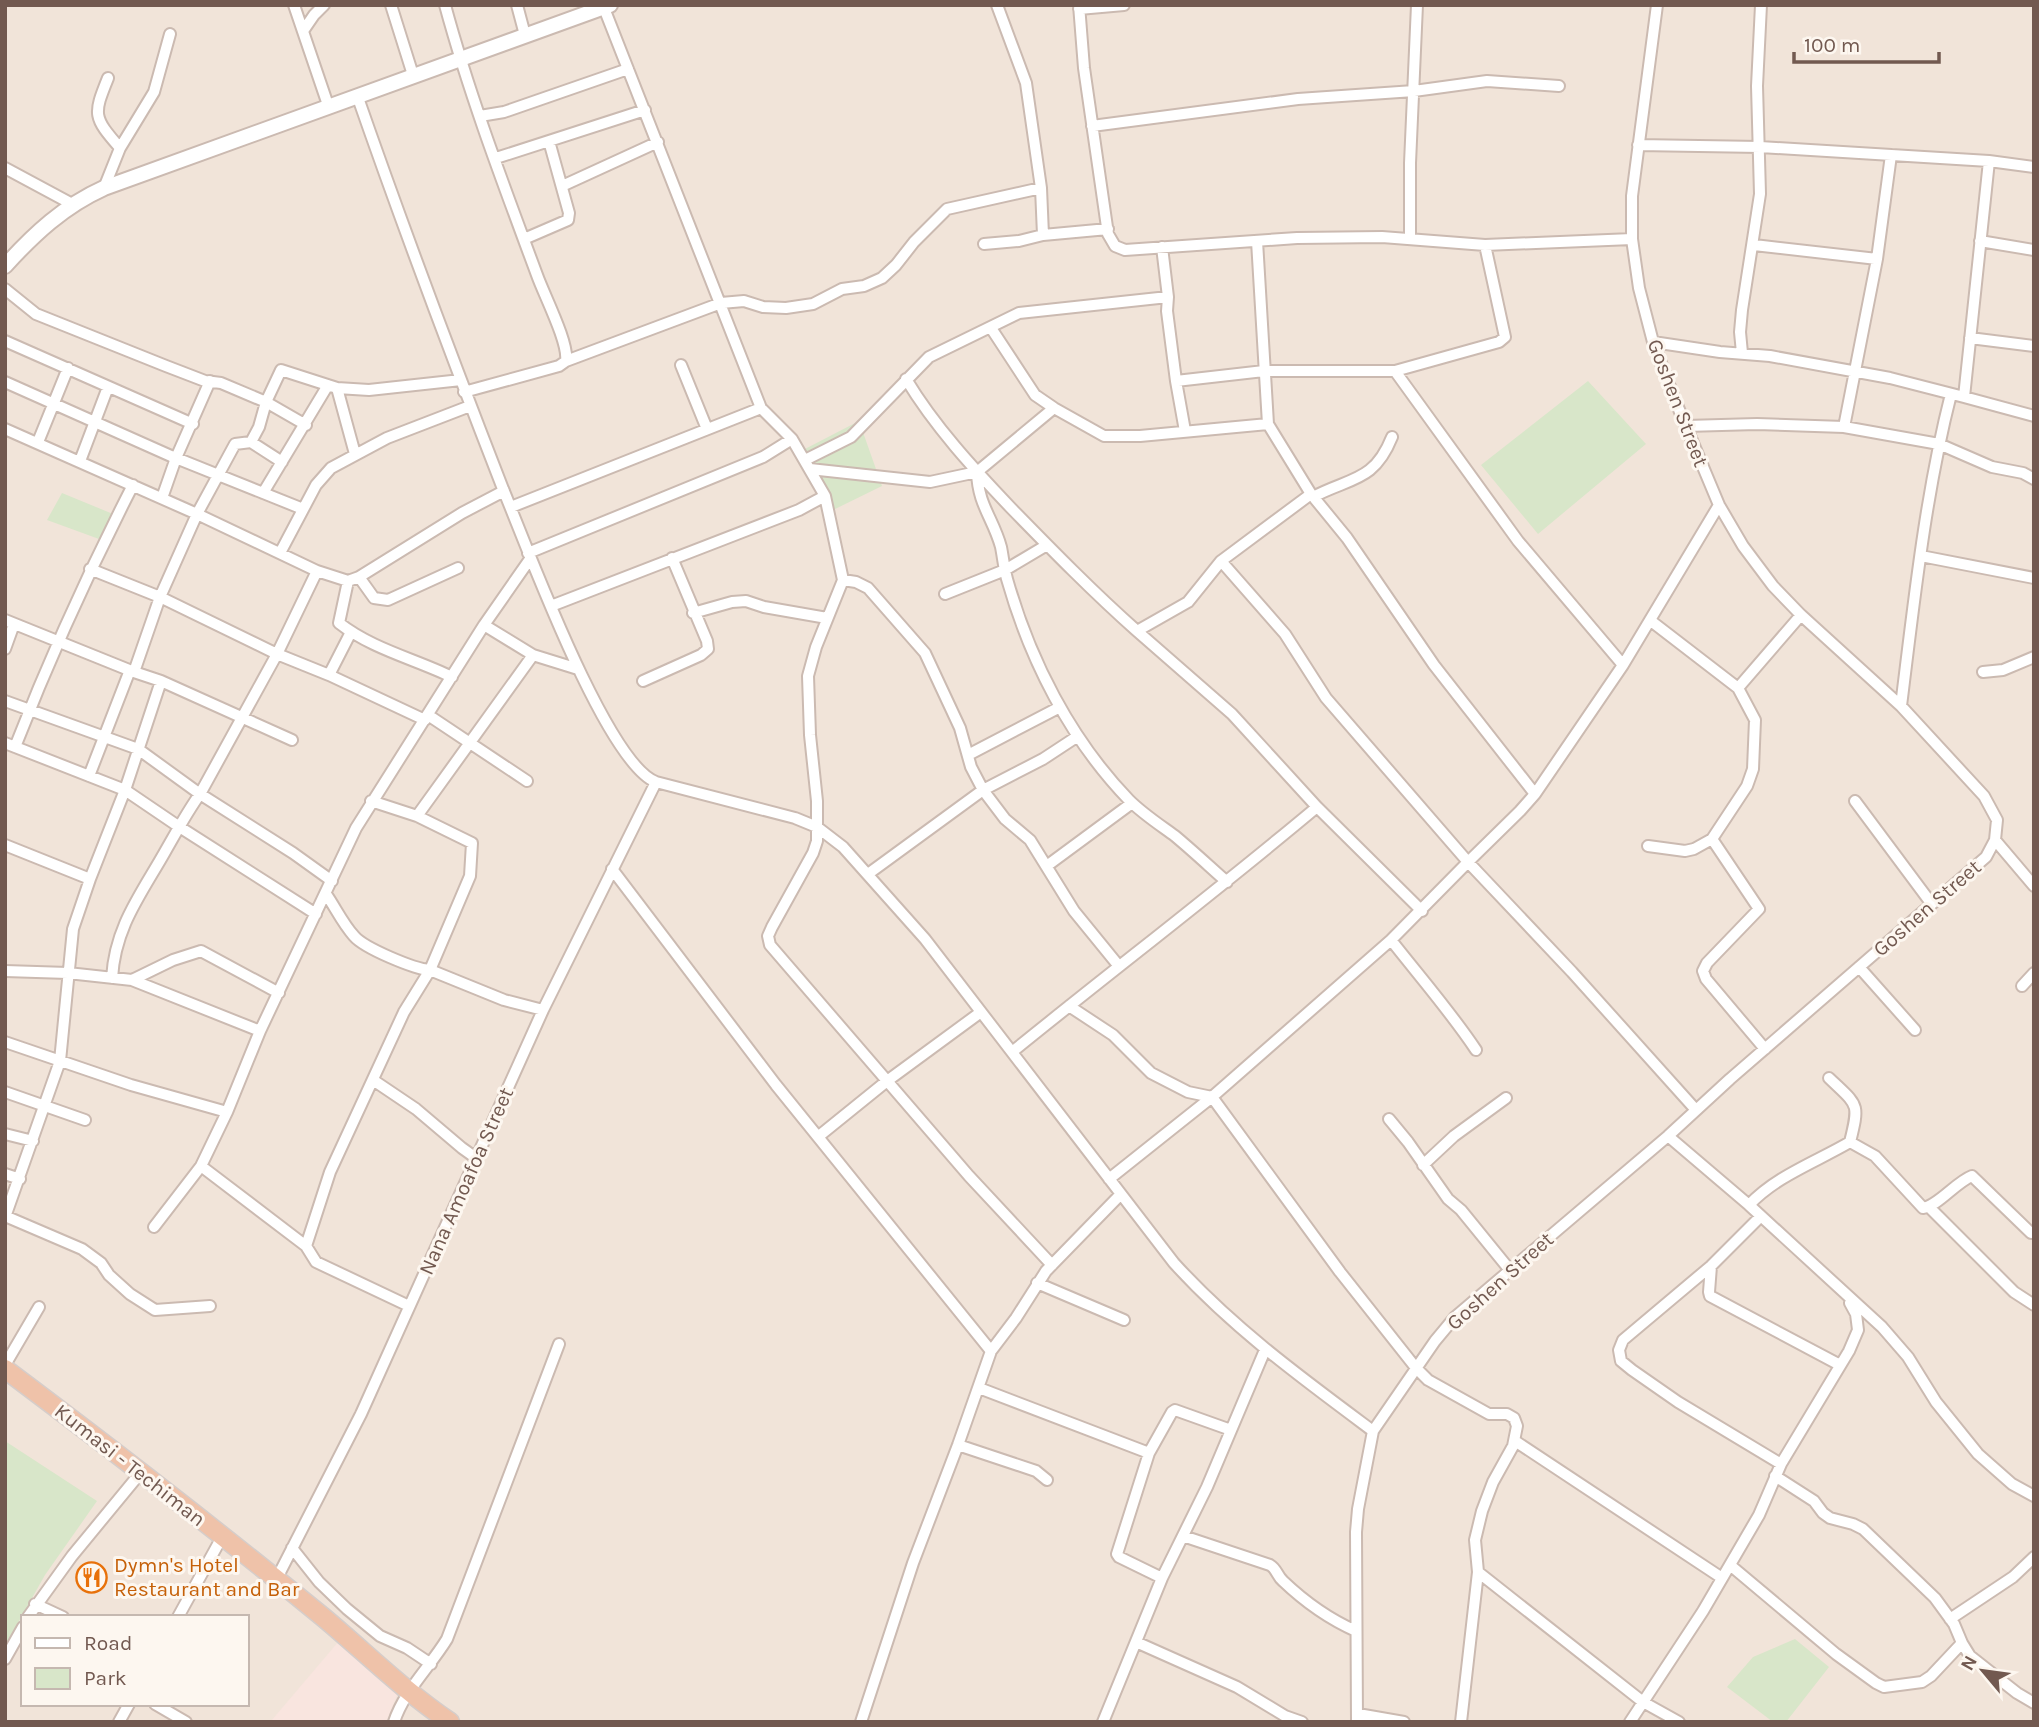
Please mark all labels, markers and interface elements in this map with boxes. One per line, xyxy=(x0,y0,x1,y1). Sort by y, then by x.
scale bar xyxy=(1794,21,1939,65)
text: 100 m xyxy=(1804,33,1861,57)
street label: Goshen Street xyxy=(1643,336,1713,470)
street label: Goshen Street xyxy=(1868,855,1986,961)
street label: Nana Amoafoa Street xyxy=(414,1083,518,1278)
street label: Goshen Street xyxy=(1442,1227,1558,1335)
street label: Kumasi - Techiman xyxy=(50,1399,210,1531)
place label: Dymn's Hotel Restaurant and Bar xyxy=(114,1553,300,1601)
restaurant icon: Dymn's Hotel Restaurant and Bar xyxy=(74,1560,108,1594)
legend xyxy=(21,1615,248,1706)
text: Road xyxy=(84,1631,132,1655)
north arrow xyxy=(1948,1636,2018,1706)
text: N xyxy=(1956,1652,1982,1675)
text: Park xyxy=(84,1666,127,1690)

